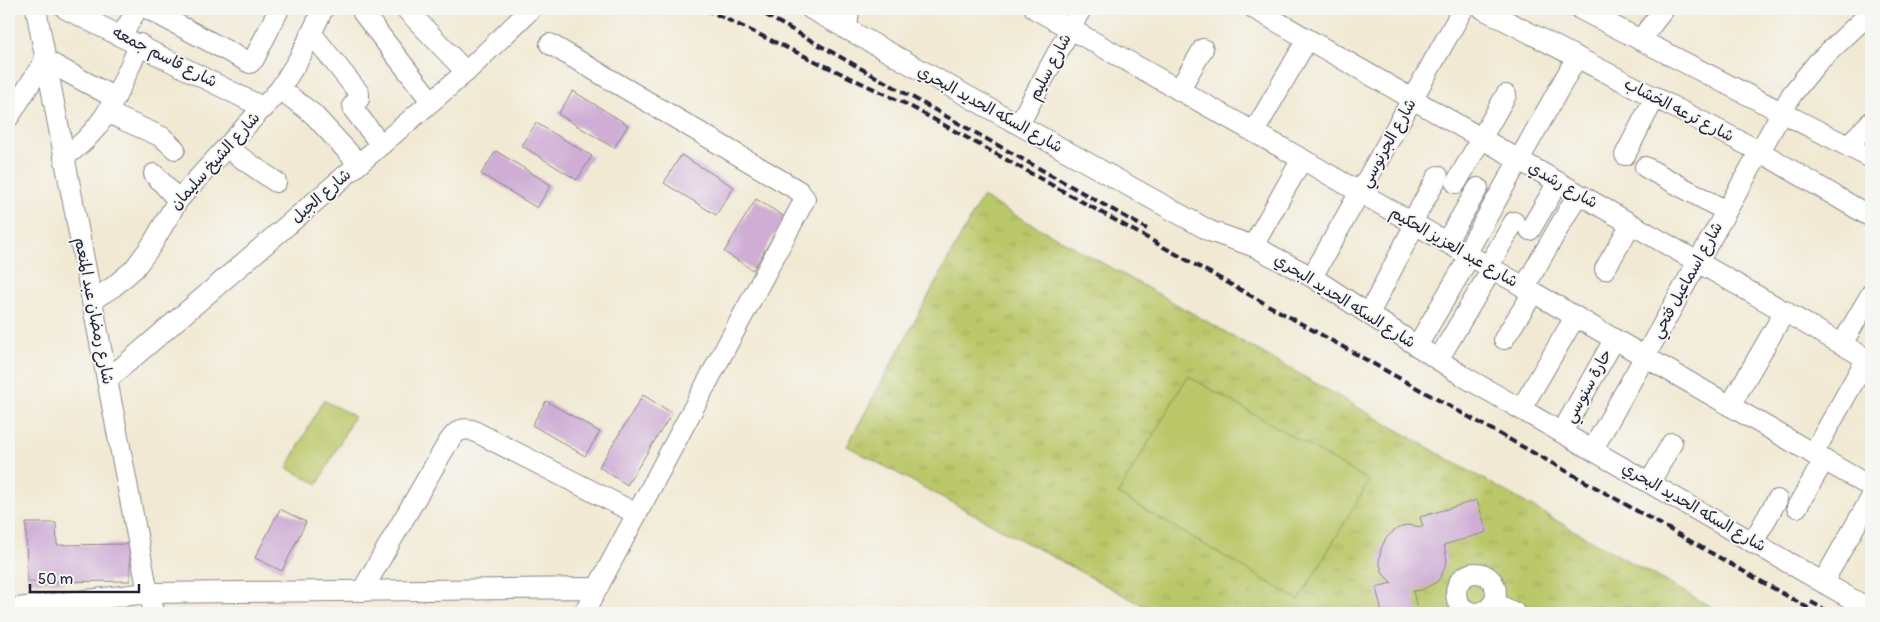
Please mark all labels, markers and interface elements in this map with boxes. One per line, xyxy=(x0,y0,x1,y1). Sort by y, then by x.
street label: شارع قاسم جمعه xyxy=(108,22,221,94)
street label: شارع سليم xyxy=(1024,30,1078,105)
street label: شارع السكه الحديد البحري xyxy=(913,61,1066,158)
street label: شارع ترعه الخشاب xyxy=(1620,74,1737,147)
street label: شارع الجرنوسي xyxy=(1355,95,1424,193)
street label: شارع الشيخ سليمان xyxy=(166,108,265,215)
street label: شارع رشدي xyxy=(1524,157,1601,214)
street label: شارع الجبل xyxy=(287,165,356,228)
street label: شارع عبد العزيز الحكيم xyxy=(1386,202,1521,293)
street label: شارع اسماعيل فتحي xyxy=(1647,218,1731,344)
street label: شارع رمضان عبد المنعم xyxy=(68,236,118,387)
street label: شارع السكه الحديد البحري xyxy=(1270,249,1419,353)
street label: حارة سنوسي xyxy=(1560,346,1620,428)
street label: شارع السكه الحديد البحري xyxy=(1618,458,1769,557)
scale bar xyxy=(30,562,139,594)
text: 50 m xyxy=(38,570,73,589)

